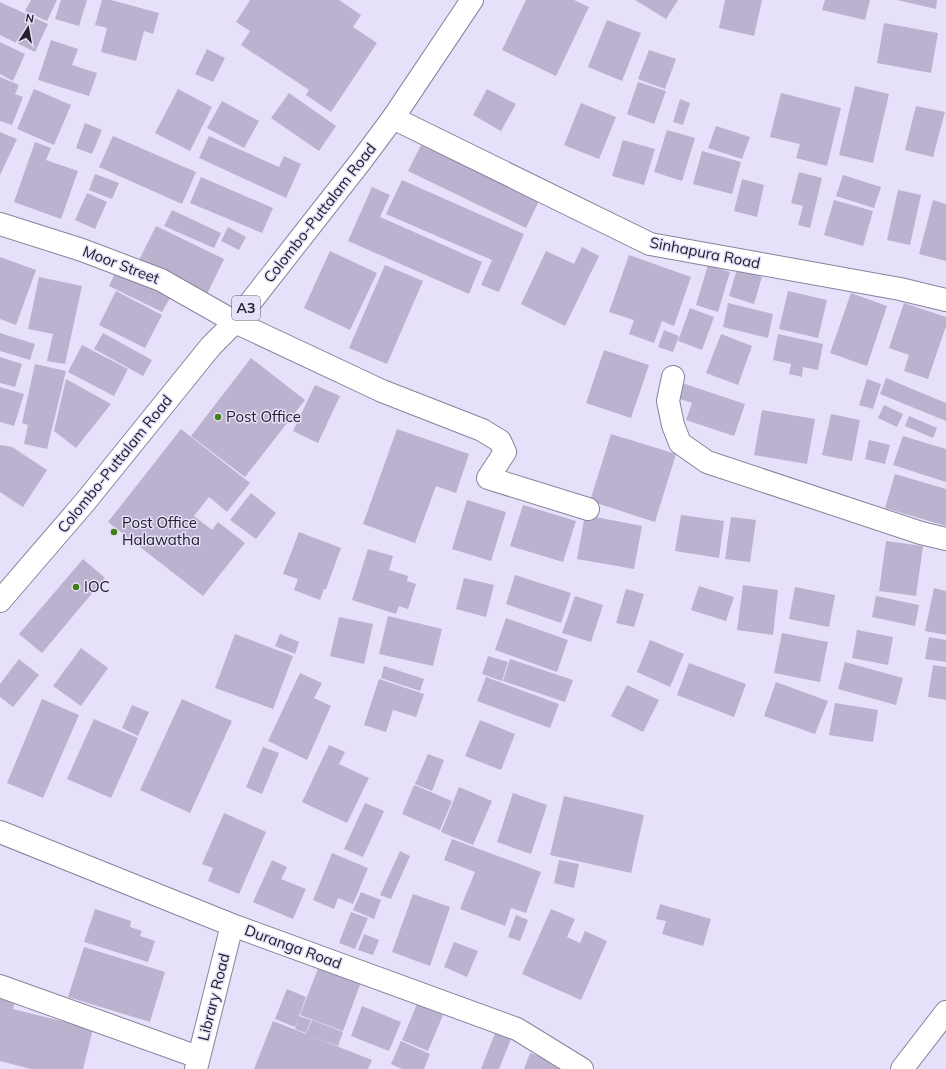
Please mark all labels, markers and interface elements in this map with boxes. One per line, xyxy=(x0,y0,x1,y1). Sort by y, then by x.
north arrow xyxy=(8,8,48,48)
text: N xyxy=(24,11,35,26)
street label: Colombo-Puttalam Road xyxy=(259,139,380,286)
street label: Sinhapura Road xyxy=(648,232,762,273)
street label: Moor Street xyxy=(80,241,162,288)
road number: A3 xyxy=(232,296,260,320)
street label: Colombo-Puttalam Road xyxy=(53,391,176,536)
place label: Post Office xyxy=(226,407,301,426)
marker: Post Office xyxy=(213,412,223,422)
place label: Post Office Halawatha xyxy=(122,513,200,549)
marker: Post Office Halawatha xyxy=(109,527,119,537)
place label: IOC xyxy=(84,577,110,596)
marker: IOC xyxy=(71,582,81,592)
street label: Duranga Road xyxy=(242,920,344,973)
street label: Library Road xyxy=(193,951,234,1043)

